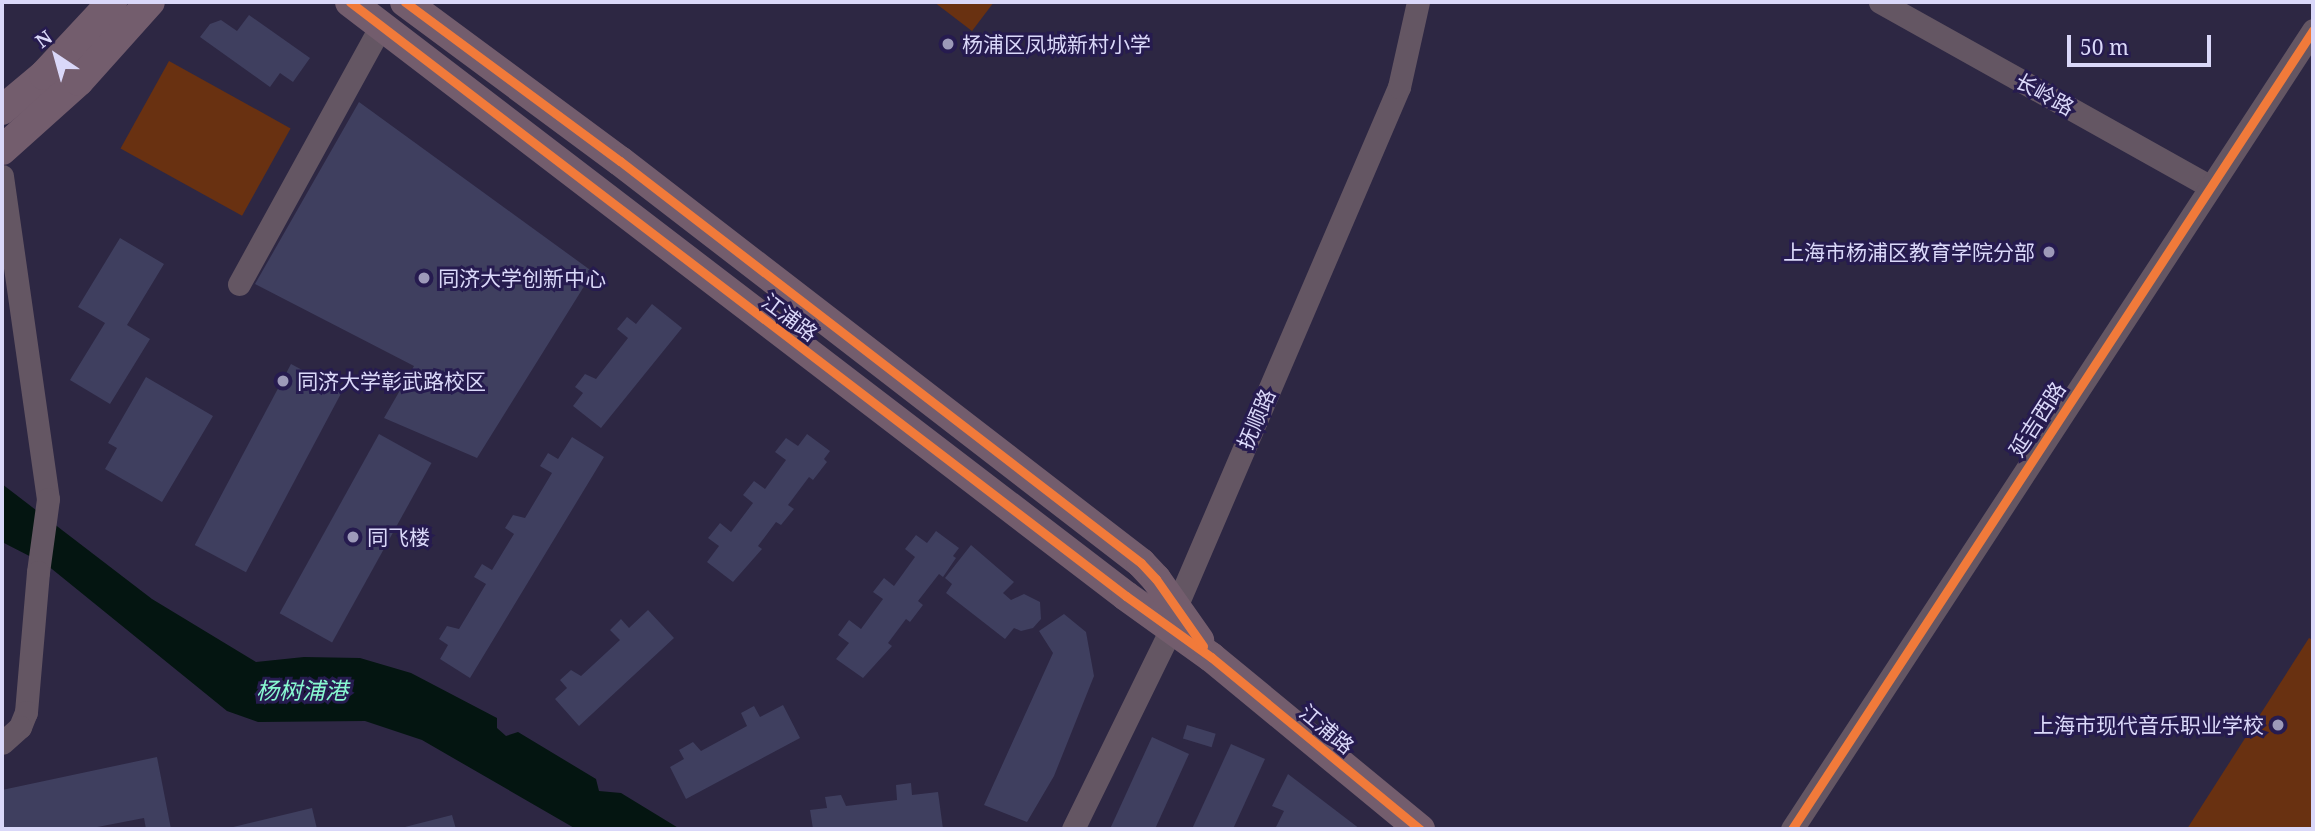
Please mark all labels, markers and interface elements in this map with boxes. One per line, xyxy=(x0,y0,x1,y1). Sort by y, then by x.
north arrow xyxy=(21,21,91,91)
scale bar xyxy=(2070,21,2214,65)
text: N xyxy=(30,24,57,54)
place label: 杨浦区凤城新村小学 xyxy=(962,31,1151,57)
text: 50 m xyxy=(2080,33,2129,61)
marker: 杨浦区凤城新村小学 xyxy=(940,36,956,52)
street label: 长岭路 xyxy=(2011,68,2079,120)
place label: 上海市杨浦区教育学院分部 xyxy=(1783,239,2035,265)
marker: 上海市杨浦区教育学院分部 xyxy=(2041,244,2057,260)
place label: 同济大学创新中心 xyxy=(438,265,606,291)
marker: 同济大学创新中心 xyxy=(416,270,432,286)
street label: 江浦路 xyxy=(757,288,823,346)
place label: 同济大学彰武路校区 xyxy=(297,368,486,394)
marker: 同济大学彰武路校区 xyxy=(275,373,291,389)
street label: 延吉西路 xyxy=(2004,377,2070,461)
street label: 抚顺路 xyxy=(1232,385,1280,453)
place label: 同飞楼 xyxy=(367,524,430,550)
marker: 同飞楼 xyxy=(345,529,361,545)
water label: 杨树浦港 xyxy=(256,676,348,704)
street label: 江浦路 xyxy=(1295,699,1359,759)
place label: 上海市现代音乐职业学校 xyxy=(2033,712,2264,738)
marker: 上海市现代音乐职业学校 xyxy=(2270,717,2286,733)

